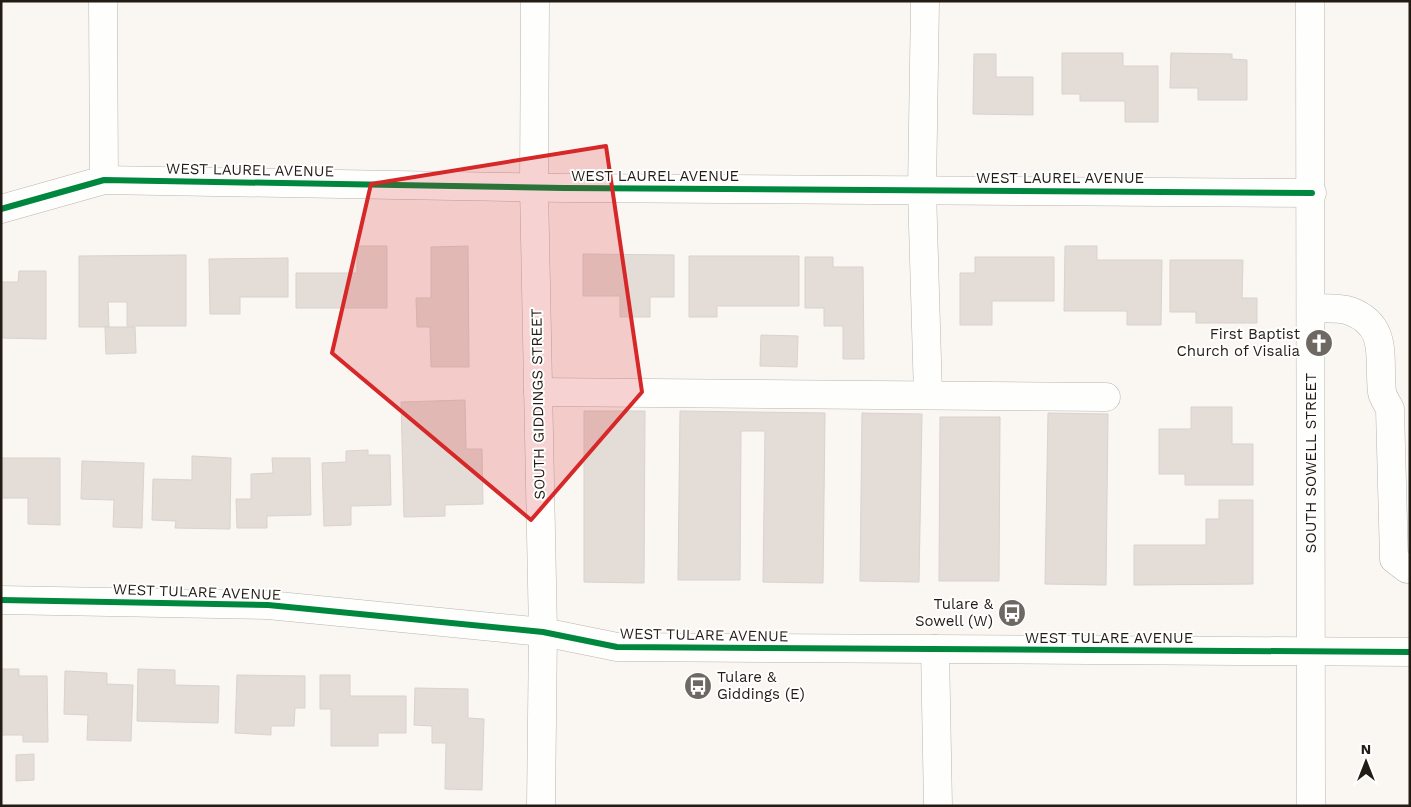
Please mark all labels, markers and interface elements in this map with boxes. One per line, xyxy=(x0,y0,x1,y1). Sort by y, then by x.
street label: WEST LAUREL AVENUE xyxy=(166,160,334,180)
street label: WEST LAUREL AVENUE xyxy=(571,167,739,185)
street label: WEST LAUREL AVENUE xyxy=(976,169,1144,187)
street label: SOUTH GIDDINGS STREET xyxy=(527,308,549,500)
place label: First Baptist Church of Visalia xyxy=(1177,325,1301,360)
church icon: First Baptist Church of Visalia xyxy=(1304,328,1334,358)
street label: SOUTH SOWELL STREET xyxy=(1302,373,1320,553)
street label: WEST TULARE AVENUE xyxy=(112,580,282,604)
place label: Tulare & Sowell (W) xyxy=(915,595,994,630)
bus stop icon: Tulare & Sowell (W) xyxy=(997,598,1027,628)
street label: WEST TULARE AVENUE xyxy=(620,625,788,645)
street label: WEST TULARE AVENUE xyxy=(1025,629,1193,647)
place label: Tulare & Giddings (E) xyxy=(717,668,805,703)
bus stop icon: Tulare & Giddings (E) xyxy=(683,671,713,701)
north arrow xyxy=(1341,737,1391,787)
text: N xyxy=(1361,741,1371,757)

